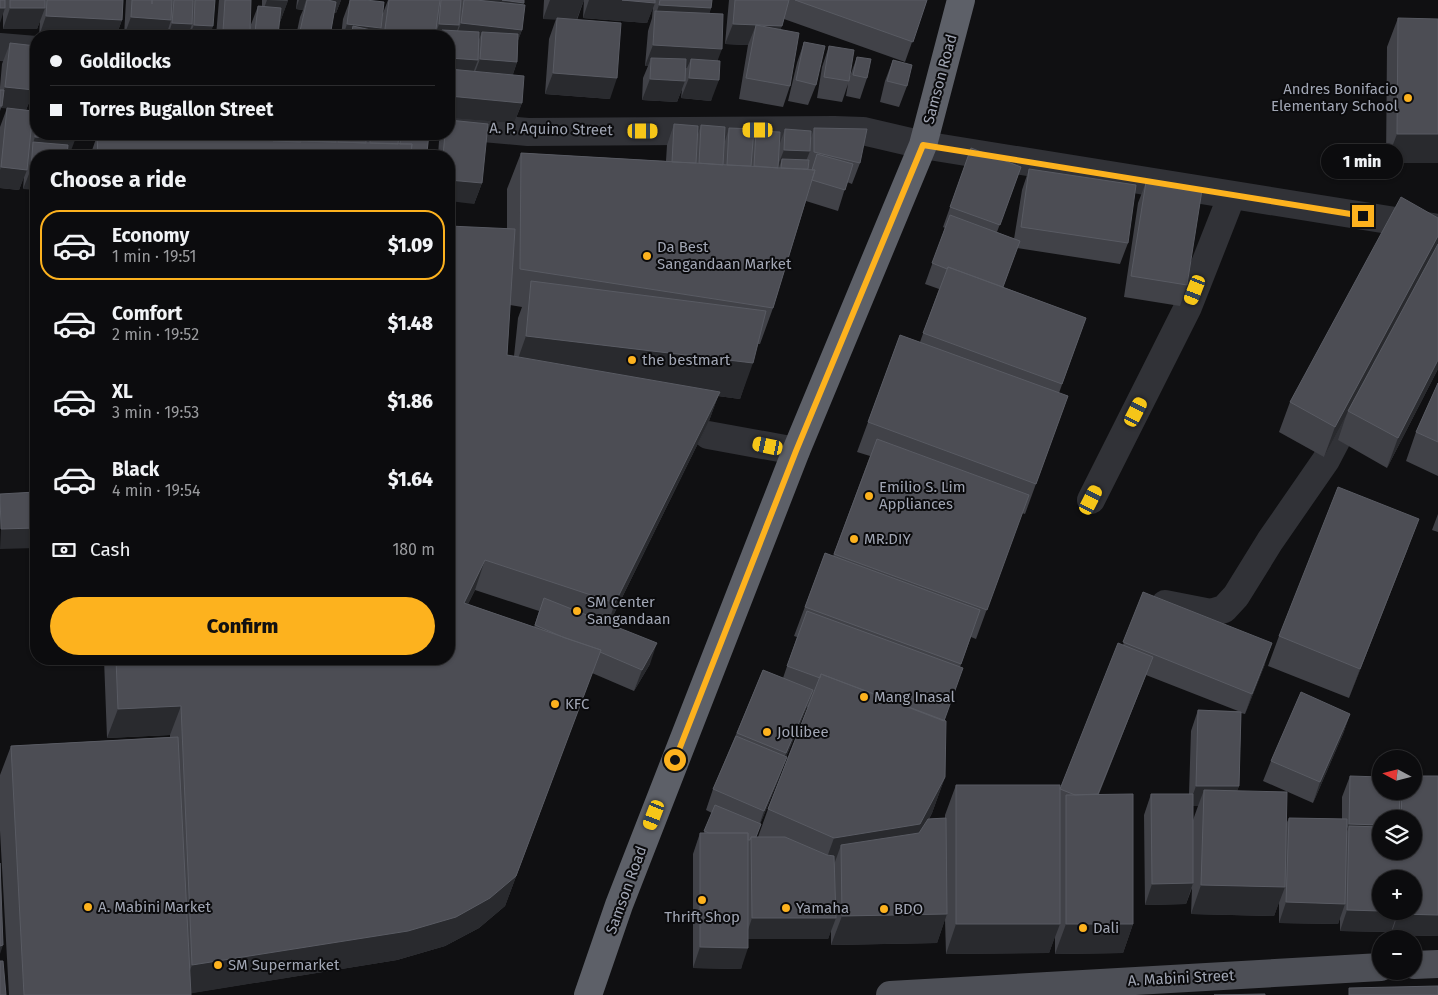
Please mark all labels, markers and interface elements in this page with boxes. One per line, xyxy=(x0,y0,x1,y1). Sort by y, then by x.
street label: Samson Road xyxy=(919,32,961,126)
text: Goldilocks xyxy=(80,50,171,73)
place label: Andres Bonifacio Elementary School xyxy=(1271,80,1399,115)
marker: Andres Bonifacio Elementary School xyxy=(1402,92,1414,104)
text: Torres Bugallon Street xyxy=(80,98,273,121)
street label: A. P. Aquino Street xyxy=(489,119,613,139)
car xyxy=(743,123,773,138)
car xyxy=(628,124,658,139)
callout: 1 min xyxy=(1322,144,1404,178)
text: 1 min xyxy=(1343,152,1381,171)
text: Choose a ride xyxy=(50,166,186,193)
route end xyxy=(1352,205,1374,227)
icon: car xyxy=(52,223,97,268)
text: Economy xyxy=(112,224,189,247)
text: $1.09 xyxy=(388,234,433,257)
place label: Da Best Sangandaan Market xyxy=(657,238,792,273)
text: 1 min · 19:51 xyxy=(112,247,196,266)
marker: Da Best Sangandaan Market xyxy=(641,250,653,262)
car xyxy=(1182,273,1207,307)
icon: car xyxy=(52,301,97,346)
text: Comfort xyxy=(112,302,182,325)
text: $1.48 xyxy=(388,312,433,335)
text: 2 min · 19:52 xyxy=(112,325,199,344)
place label: the bestmart xyxy=(642,351,731,369)
marker: the bestmart xyxy=(626,354,638,366)
icon: car xyxy=(52,379,97,424)
text: XL xyxy=(112,380,133,403)
text: $1.86 xyxy=(388,390,433,413)
car xyxy=(1122,395,1149,429)
text: 3 min · 19:53 xyxy=(112,403,199,422)
car xyxy=(751,436,784,456)
icon: car xyxy=(52,457,97,502)
text: Black xyxy=(112,458,159,481)
text: $1.64 xyxy=(388,468,433,491)
place label: Emilio S. Lim Appliances xyxy=(879,478,966,513)
text: 4 min · 19:54 xyxy=(112,481,200,500)
car xyxy=(1077,483,1104,517)
marker: Emilio S. Lim Appliances xyxy=(863,490,875,502)
place label: MR.DIY xyxy=(864,530,911,548)
marker: MR.DIY xyxy=(848,533,860,545)
icon: cash xyxy=(50,536,78,564)
text: Cash xyxy=(90,538,131,561)
text: 180 m xyxy=(392,540,435,559)
place label: SM Center Sangandaan xyxy=(587,593,671,628)
button: Confirm xyxy=(50,597,435,655)
marker: SM Center Sangandaan xyxy=(571,605,583,617)
place label: Mang Inasal xyxy=(874,688,955,706)
marker: Mang Inasal xyxy=(858,691,870,703)
place label: KFC xyxy=(565,695,590,713)
marker: KFC xyxy=(549,698,561,710)
place label: Jollibee xyxy=(777,723,829,741)
marker: Jollibee xyxy=(761,726,773,738)
route start xyxy=(664,749,686,771)
north arrow xyxy=(1372,750,1422,800)
map controls xyxy=(1372,750,1422,980)
car xyxy=(641,798,666,832)
button: layers xyxy=(1372,810,1422,860)
street label: Samson Road xyxy=(602,844,650,936)
button: + xyxy=(1372,870,1422,920)
marker: Thrift Shop xyxy=(696,894,708,906)
place label: A. Mabini Market xyxy=(98,898,212,916)
place label: Yamaha xyxy=(796,899,849,917)
place label: BDO xyxy=(894,900,923,918)
marker: A. Mabini Market xyxy=(82,901,94,913)
marker: Yamaha xyxy=(780,902,792,914)
marker: BDO xyxy=(878,903,890,915)
place label: Thrift Shop xyxy=(664,908,740,926)
place label: Dali xyxy=(1093,919,1119,937)
marker: Dali xyxy=(1077,922,1089,934)
button: − xyxy=(1372,930,1422,980)
place label: SM Supermarket xyxy=(228,956,340,974)
marker: SM Supermarket xyxy=(212,959,224,971)
street label: A. Mabini Street xyxy=(1127,966,1235,990)

